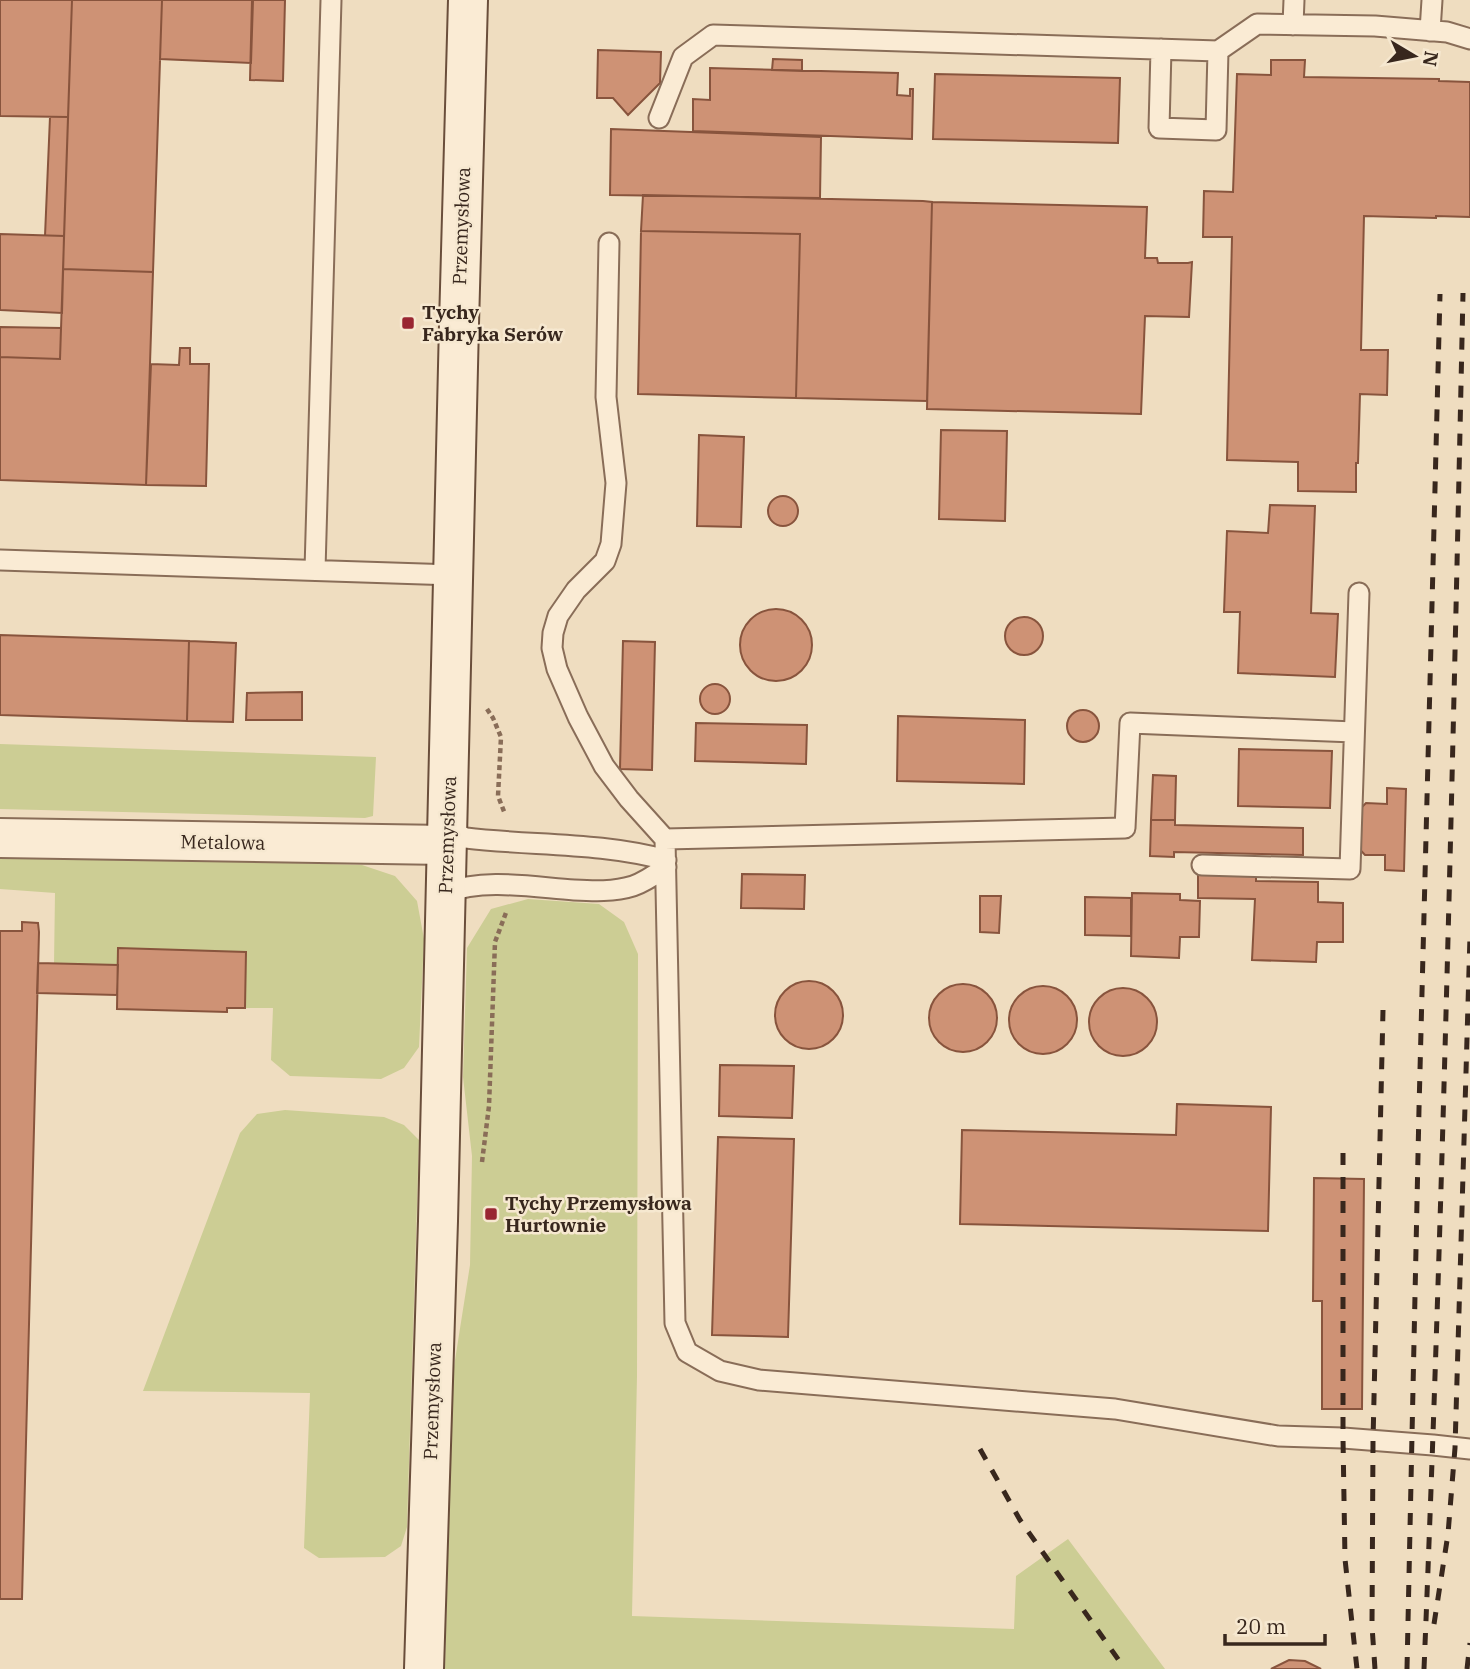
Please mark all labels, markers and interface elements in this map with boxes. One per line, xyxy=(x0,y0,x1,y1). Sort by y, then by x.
north arrow xyxy=(1379,21,1449,91)
text: N xyxy=(1418,49,1444,68)
street label: Przemysłowa xyxy=(447,166,475,286)
place label: Tychy Fabryka Serów xyxy=(422,300,564,346)
marker: Tychy Fabryka Serów xyxy=(400,315,416,331)
street label: Przemysłowa xyxy=(433,775,461,895)
street label: Metalowa xyxy=(180,829,266,855)
place label: Tychy Przemysłowa Hurtownie xyxy=(505,1191,692,1237)
marker: Tychy Przemysłowa Hurtownie xyxy=(483,1206,499,1222)
street label: Przemysłowa xyxy=(418,1341,446,1461)
scale bar xyxy=(1225,1602,1325,1646)
text: 20 m xyxy=(1236,1612,1286,1640)

